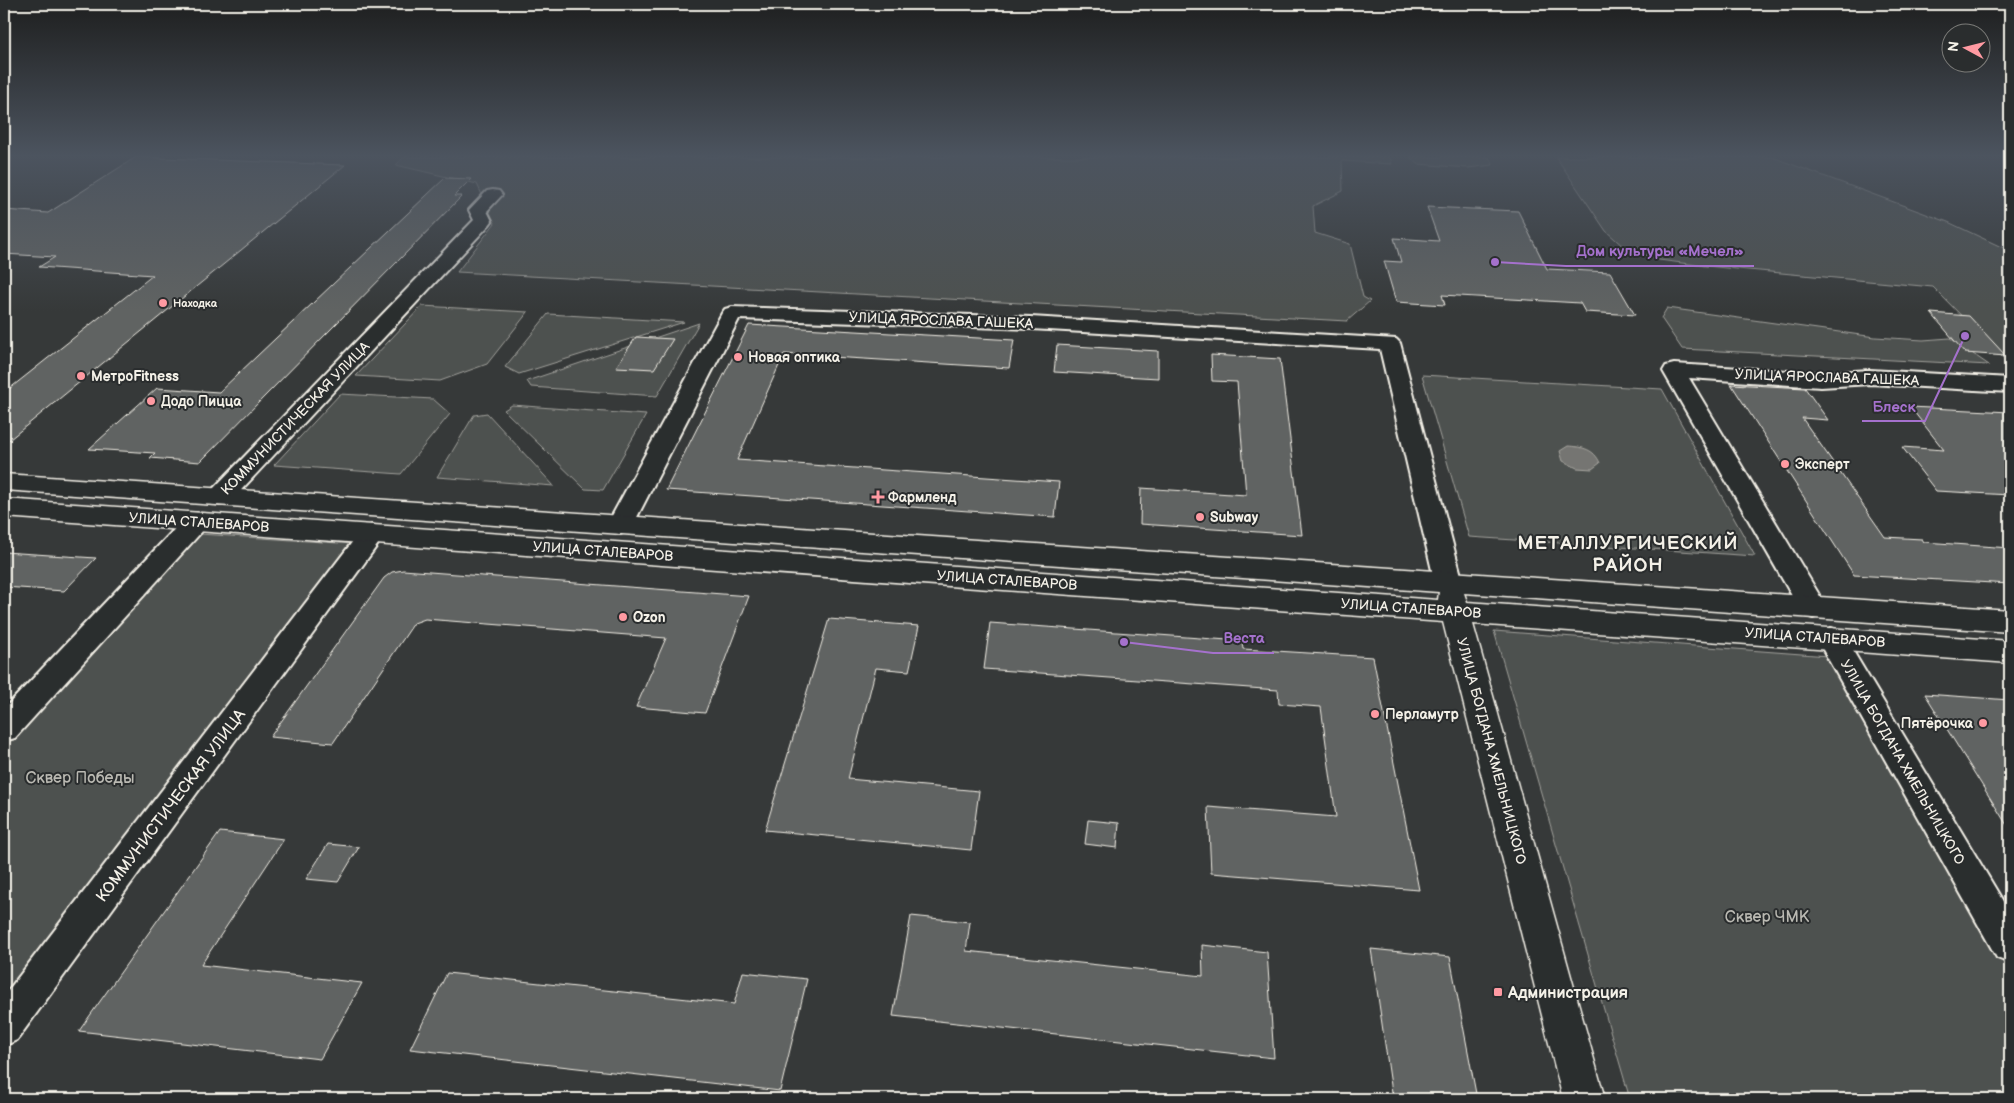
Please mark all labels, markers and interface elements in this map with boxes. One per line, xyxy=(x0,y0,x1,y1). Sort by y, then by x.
north arrow xyxy=(1942,22,1992,72)
text: N xyxy=(1945,40,1963,53)
callout: Дом культуры «Мечел» xyxy=(1566,236,1754,266)
text: Дом культуры «Мечел» xyxy=(1576,242,1744,261)
marker: Находка xyxy=(157,297,169,309)
place label: Находка xyxy=(173,297,218,310)
street label: УЛИЦА ЯРОСЛАВА ГАШЕКА xyxy=(848,309,1034,332)
street label: КОММУНИСТИЧЕСКАЯ УЛИЦА xyxy=(217,338,374,499)
place label: Новая оптика xyxy=(748,349,841,366)
marker: Новая оптика xyxy=(732,351,744,363)
street label: УЛИЦА ЯРОСЛАВА ГАШЕКА xyxy=(1734,366,1920,389)
place label: МетроFitness xyxy=(91,368,179,385)
marker: МетроFitness xyxy=(75,370,87,382)
callout: Блеск xyxy=(1862,391,1925,421)
place label: Додо Пицца xyxy=(161,393,242,410)
marker: Додо Пицца xyxy=(145,395,157,407)
text: Блеск xyxy=(1873,398,1916,417)
place label: Эксперт xyxy=(1795,456,1850,473)
marker: Эксперт xyxy=(1779,458,1791,470)
place label: Фармленд xyxy=(888,489,957,506)
marker: Фармленд xyxy=(872,491,884,503)
street label: УЛИЦА СТАЛЕВАРОВ xyxy=(128,509,270,536)
place label: Subway xyxy=(1210,509,1259,526)
marker: Subway xyxy=(1194,511,1206,523)
district label: МЕТАЛЛУРГИЧЕСКИЙ РАЙОН xyxy=(1517,531,1739,577)
street label: УЛИЦА СТАЛЕВАРОВ xyxy=(532,538,674,565)
street label: УЛИЦА СТАЛЕВАРОВ xyxy=(936,567,1078,594)
street label: УЛИЦА СТАЛЕВАРОВ xyxy=(1340,595,1482,622)
place label: Ozon xyxy=(633,609,666,626)
marker: Ozon xyxy=(617,611,629,623)
callout: Веста xyxy=(1213,623,1274,653)
street label: УЛИЦА СТАЛЕВАРОВ xyxy=(1744,624,1886,651)
text: Веста xyxy=(1223,629,1265,648)
street label: УЛИЦА БОГДАНА ХМЕЛЬНИЦКОГО xyxy=(1453,636,1530,866)
street label: УЛИЦА БОГДАНА ХМЕЛЬНИЦКОГО xyxy=(1837,657,1968,868)
street label: КОММУНИСТИЧЕСКАЯ УЛИЦА xyxy=(93,706,250,906)
place label: Перламутр xyxy=(1385,706,1459,723)
marker: Перламутр xyxy=(1369,708,1381,720)
place label: Пятёрочка xyxy=(1901,715,1974,732)
marker: Пятёрочка xyxy=(1977,717,1989,729)
park label: Сквер Победы xyxy=(25,769,135,788)
park label: Сквер ЧМК xyxy=(1725,908,1810,927)
place label: Администрация xyxy=(1507,984,1628,1003)
marker: Администрация xyxy=(1492,986,1504,998)

